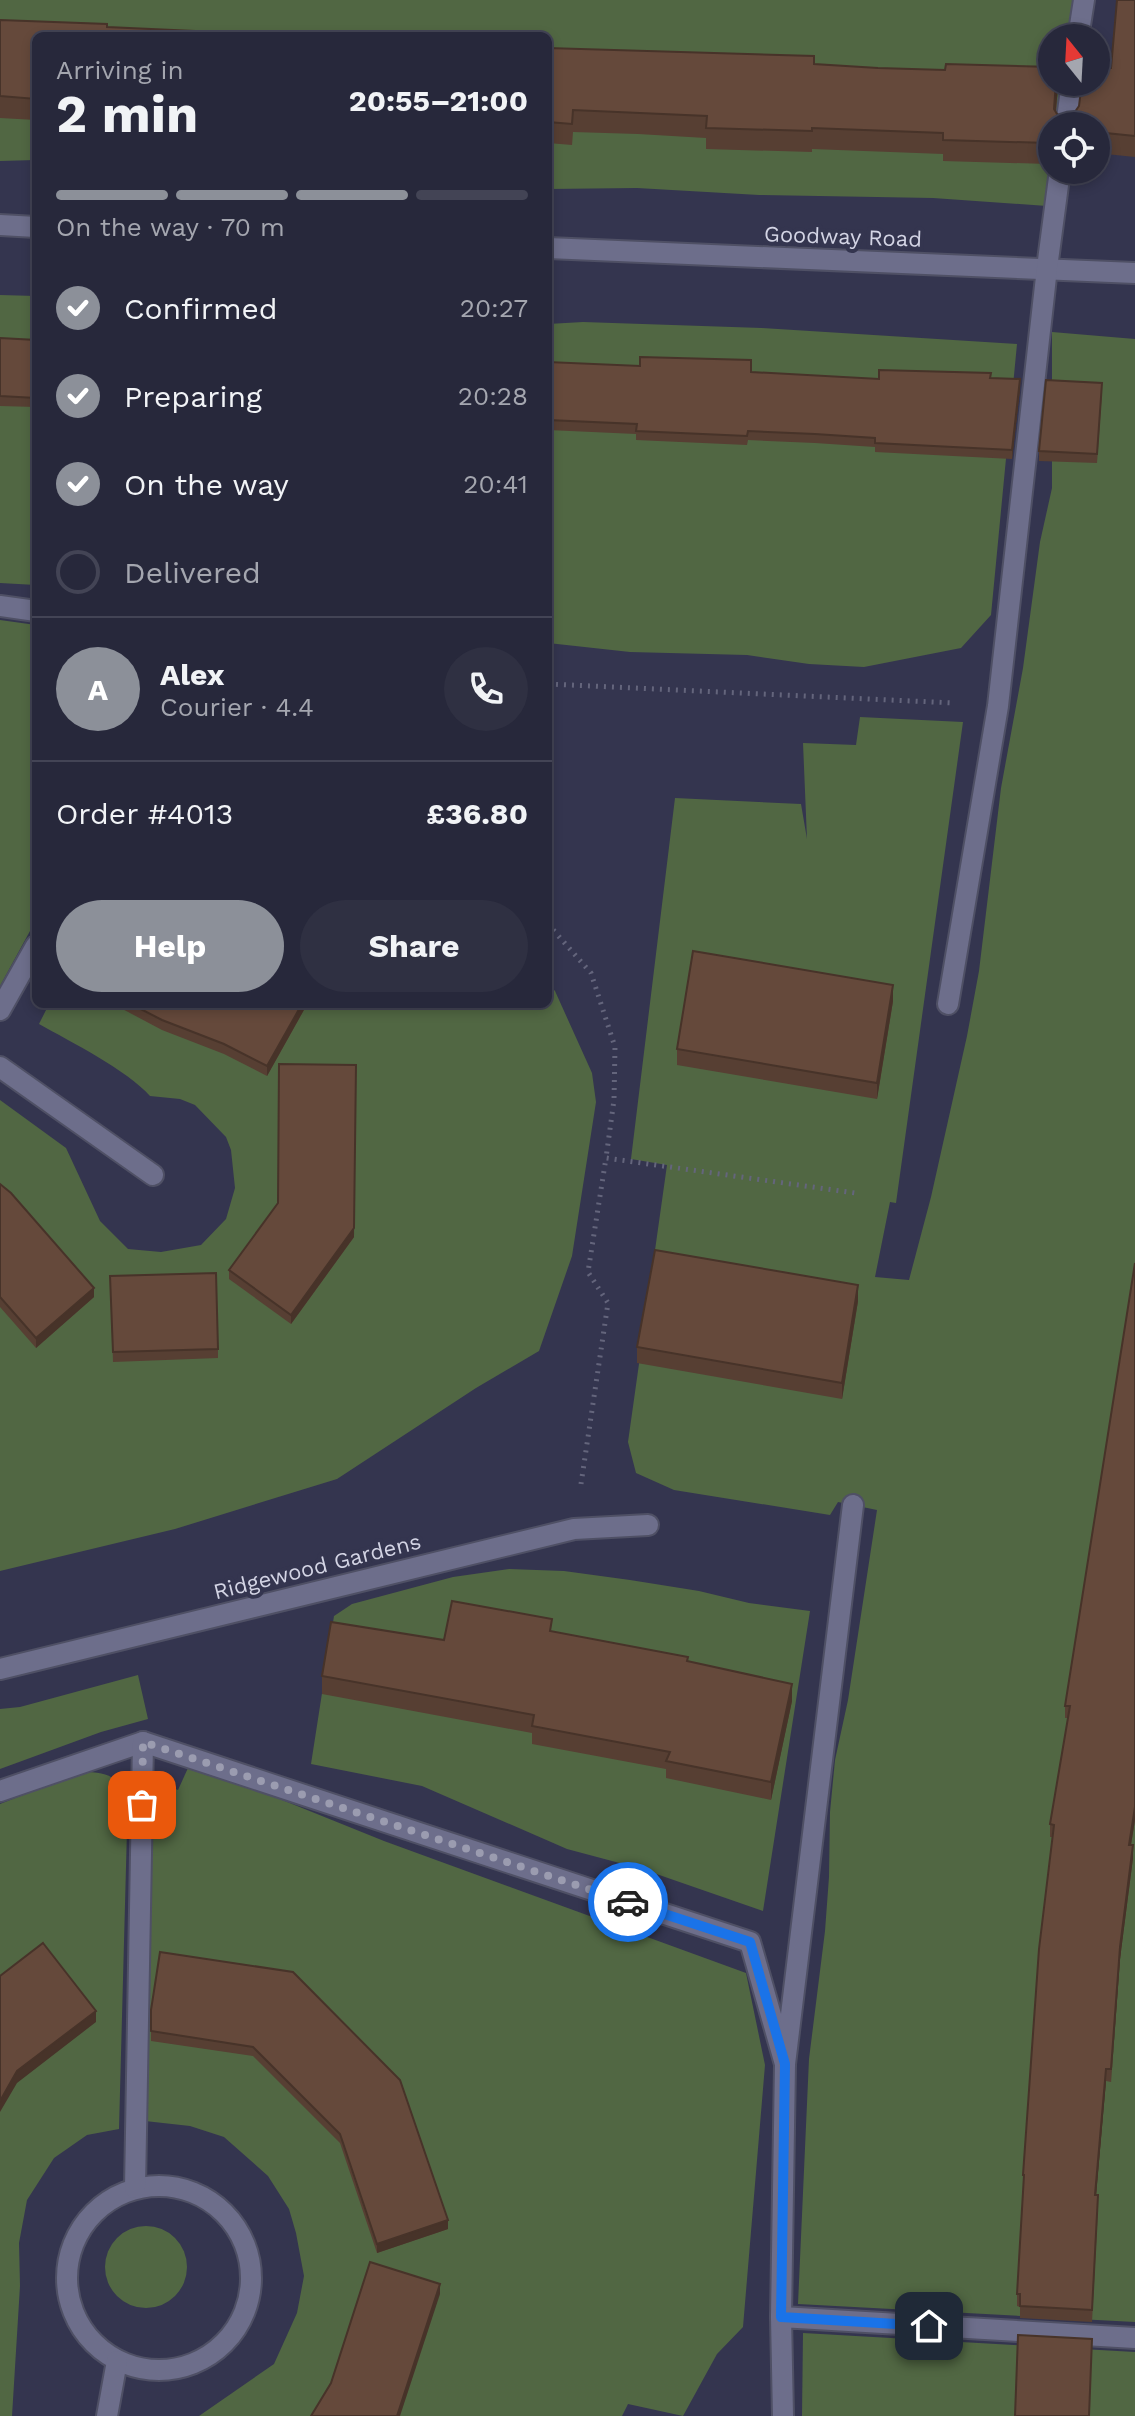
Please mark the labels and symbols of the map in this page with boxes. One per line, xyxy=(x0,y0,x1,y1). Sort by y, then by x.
north arrow xyxy=(1038,24,1110,96)
street label: Goodway Road xyxy=(764,221,922,252)
street label: Ridgewood Gardens xyxy=(211,1529,423,1604)
pin xyxy=(108,1771,176,1839)
courier xyxy=(588,1862,668,1942)
pin xyxy=(895,2292,963,2360)

